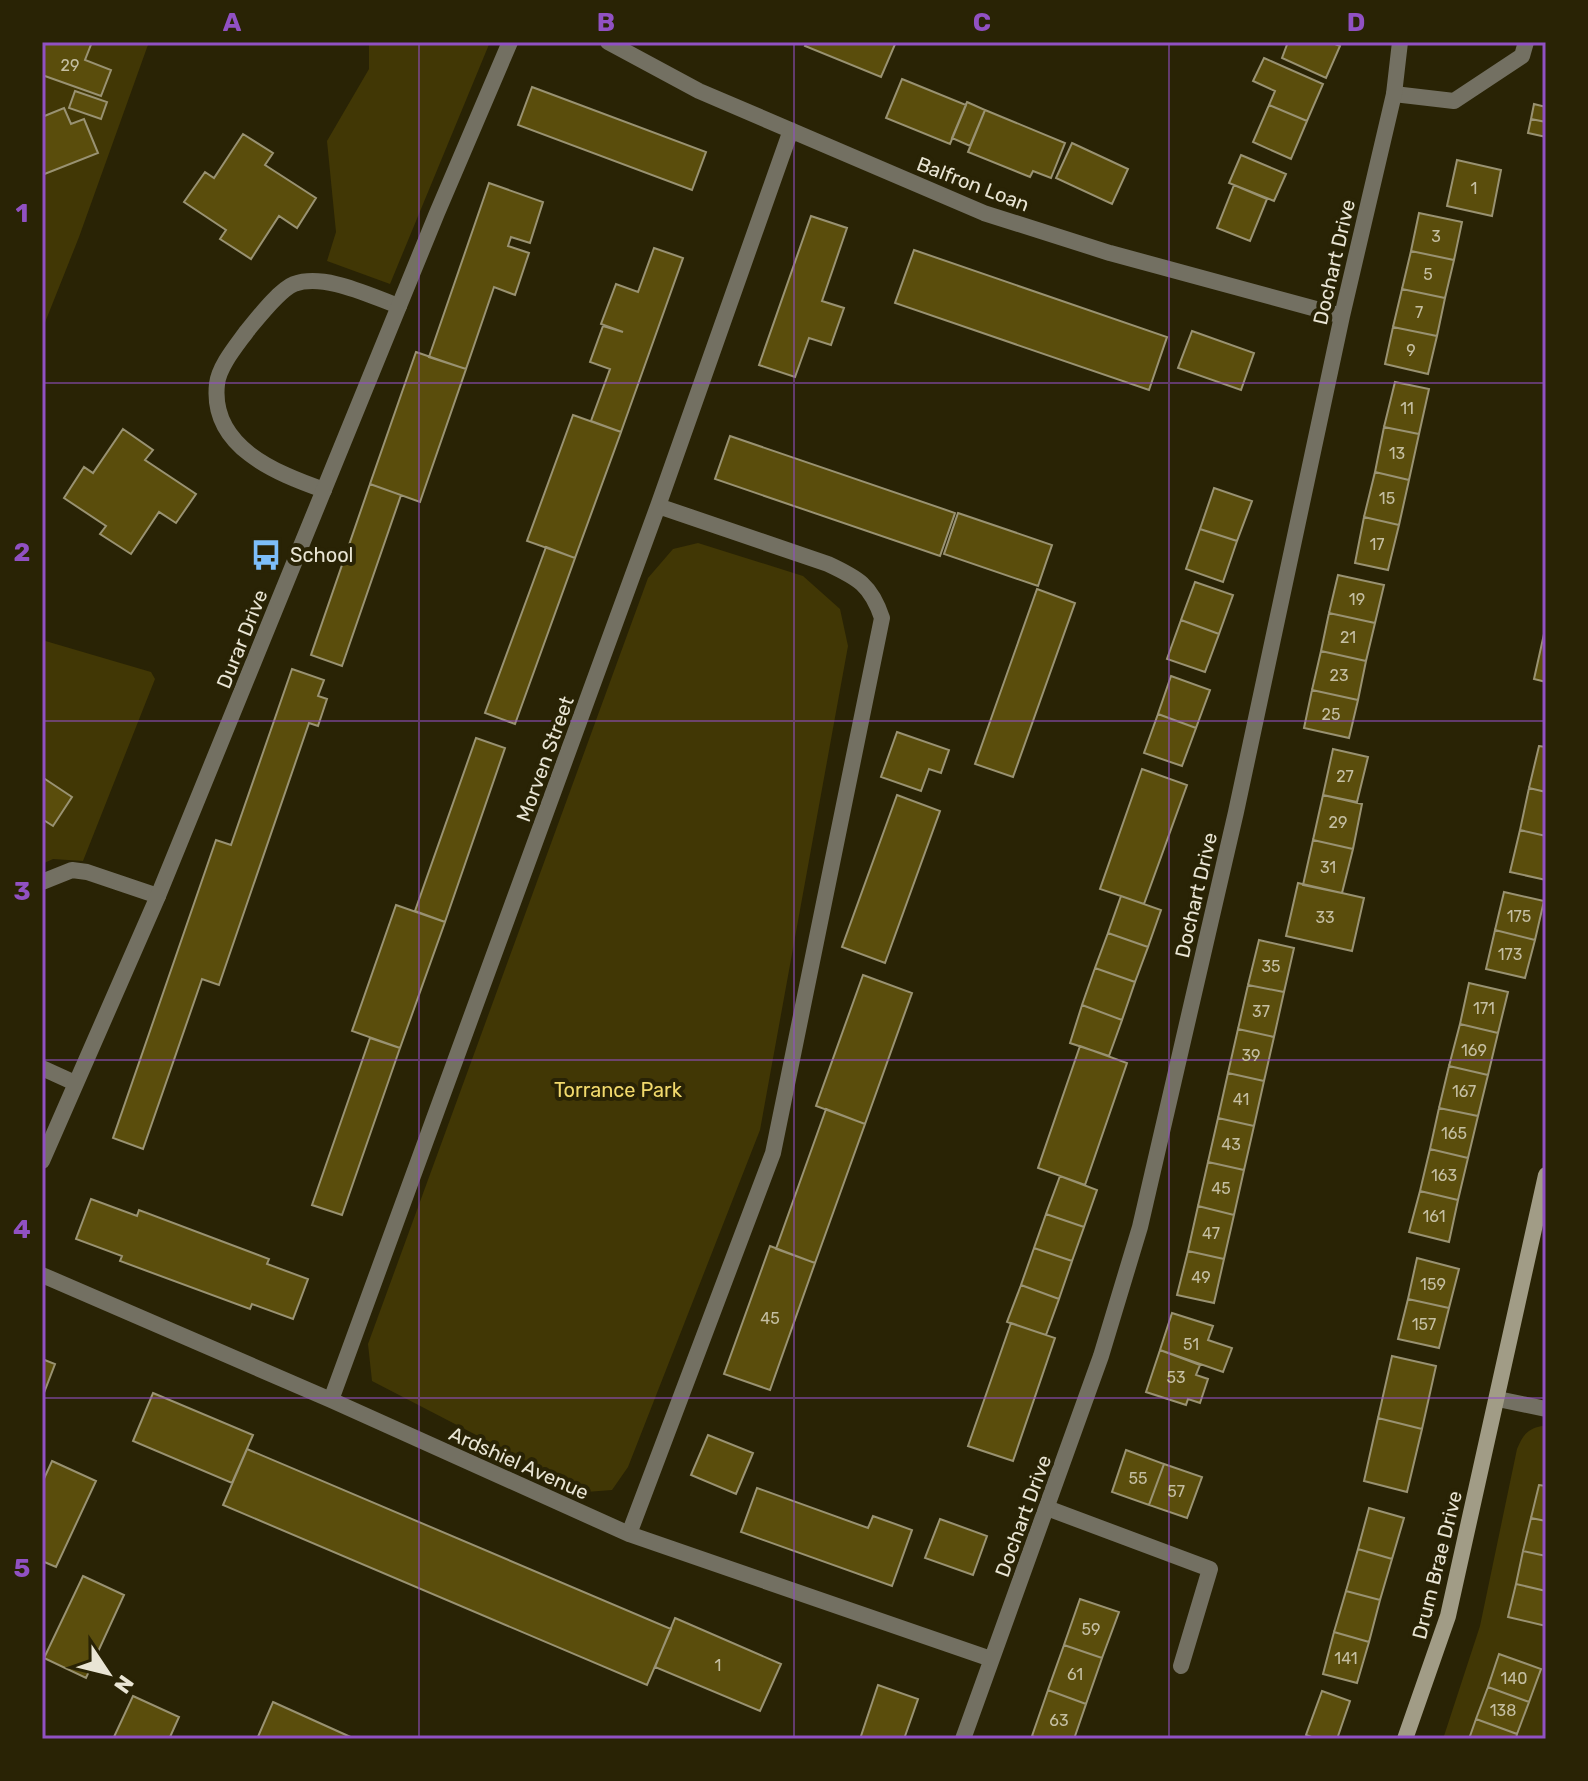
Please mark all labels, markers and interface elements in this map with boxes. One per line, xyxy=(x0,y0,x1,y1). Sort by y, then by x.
text: A xyxy=(223,7,242,38)
text: B xyxy=(597,7,615,38)
text: C xyxy=(973,7,991,38)
text: D xyxy=(1347,7,1365,38)
house number: 29 xyxy=(61,56,79,75)
street label: Balfron Loan xyxy=(913,152,1033,216)
house number: 1 xyxy=(1471,179,1477,198)
street label: Dochart Drive xyxy=(1308,197,1360,327)
text: 1 xyxy=(16,198,28,229)
house number: 3 xyxy=(1431,227,1441,246)
house number: 5 xyxy=(1423,265,1433,284)
house number: 7 xyxy=(1415,303,1423,322)
house number: 9 xyxy=(1406,341,1416,360)
house number: 11 xyxy=(1400,399,1414,418)
house number: 13 xyxy=(1389,444,1405,463)
house number: 15 xyxy=(1379,489,1395,508)
house number: 17 xyxy=(1369,535,1385,554)
text: 2 xyxy=(14,537,30,568)
bus stop icon: School xyxy=(249,538,283,572)
place label: School xyxy=(290,543,353,567)
street label: Durar Drive xyxy=(211,586,273,692)
house number: 19 xyxy=(1349,590,1365,609)
house number: 21 xyxy=(1340,628,1356,647)
house number: 23 xyxy=(1329,666,1349,685)
street label: Morven Street xyxy=(511,693,579,825)
house number: 25 xyxy=(1322,705,1340,724)
house number: 27 xyxy=(1336,767,1354,786)
house number: 29 xyxy=(1329,813,1347,832)
street label: Dochart Drive xyxy=(1170,830,1222,960)
house number: 31 xyxy=(1320,858,1336,877)
text: 3 xyxy=(13,876,31,907)
house number: 175 xyxy=(1507,907,1531,926)
house number: 33 xyxy=(1315,908,1335,927)
house number: 173 xyxy=(1498,945,1522,964)
house number: 35 xyxy=(1261,957,1281,976)
house number: 171 xyxy=(1473,999,1495,1018)
house number: 37 xyxy=(1252,1002,1270,1021)
house number: 169 xyxy=(1461,1041,1487,1060)
house number: 39 xyxy=(1241,1046,1261,1065)
park label: Torrance Park xyxy=(554,1078,683,1102)
house number: 167 xyxy=(1452,1082,1476,1101)
house number: 41 xyxy=(1233,1090,1249,1109)
house number: 165 xyxy=(1441,1124,1467,1143)
house number: 43 xyxy=(1221,1135,1241,1154)
house number: 163 xyxy=(1431,1166,1457,1185)
house number: 45 xyxy=(1211,1179,1231,1198)
house number: 161 xyxy=(1423,1207,1445,1226)
text: 4 xyxy=(13,1214,31,1245)
house number: 47 xyxy=(1202,1224,1220,1243)
house number: 49 xyxy=(1191,1268,1211,1287)
house number: 159 xyxy=(1420,1275,1446,1294)
house number: 45 xyxy=(760,1309,780,1328)
house number: 157 xyxy=(1412,1315,1436,1334)
house number: 51 xyxy=(1183,1335,1199,1354)
house number: 53 xyxy=(1166,1368,1186,1387)
street label: Ardshiel Avenue xyxy=(445,1421,593,1505)
street label: Dochart Drive xyxy=(990,1452,1056,1580)
house number: 55 xyxy=(1128,1469,1148,1488)
house number: 57 xyxy=(1167,1482,1185,1501)
street label: Drum Brae Drive xyxy=(1407,1488,1467,1642)
text: 5 xyxy=(14,1553,30,1584)
house number: 59 xyxy=(1082,1620,1101,1639)
north arrow xyxy=(68,1633,148,1713)
house number: 141 xyxy=(1334,1649,1358,1668)
house number: 1 xyxy=(715,1656,721,1675)
house number: 61 xyxy=(1067,1665,1083,1684)
house number: 140 xyxy=(1501,1669,1527,1688)
text: N xyxy=(108,1670,140,1698)
house number: 138 xyxy=(1490,1701,1516,1720)
house number: 63 xyxy=(1049,1711,1069,1730)

